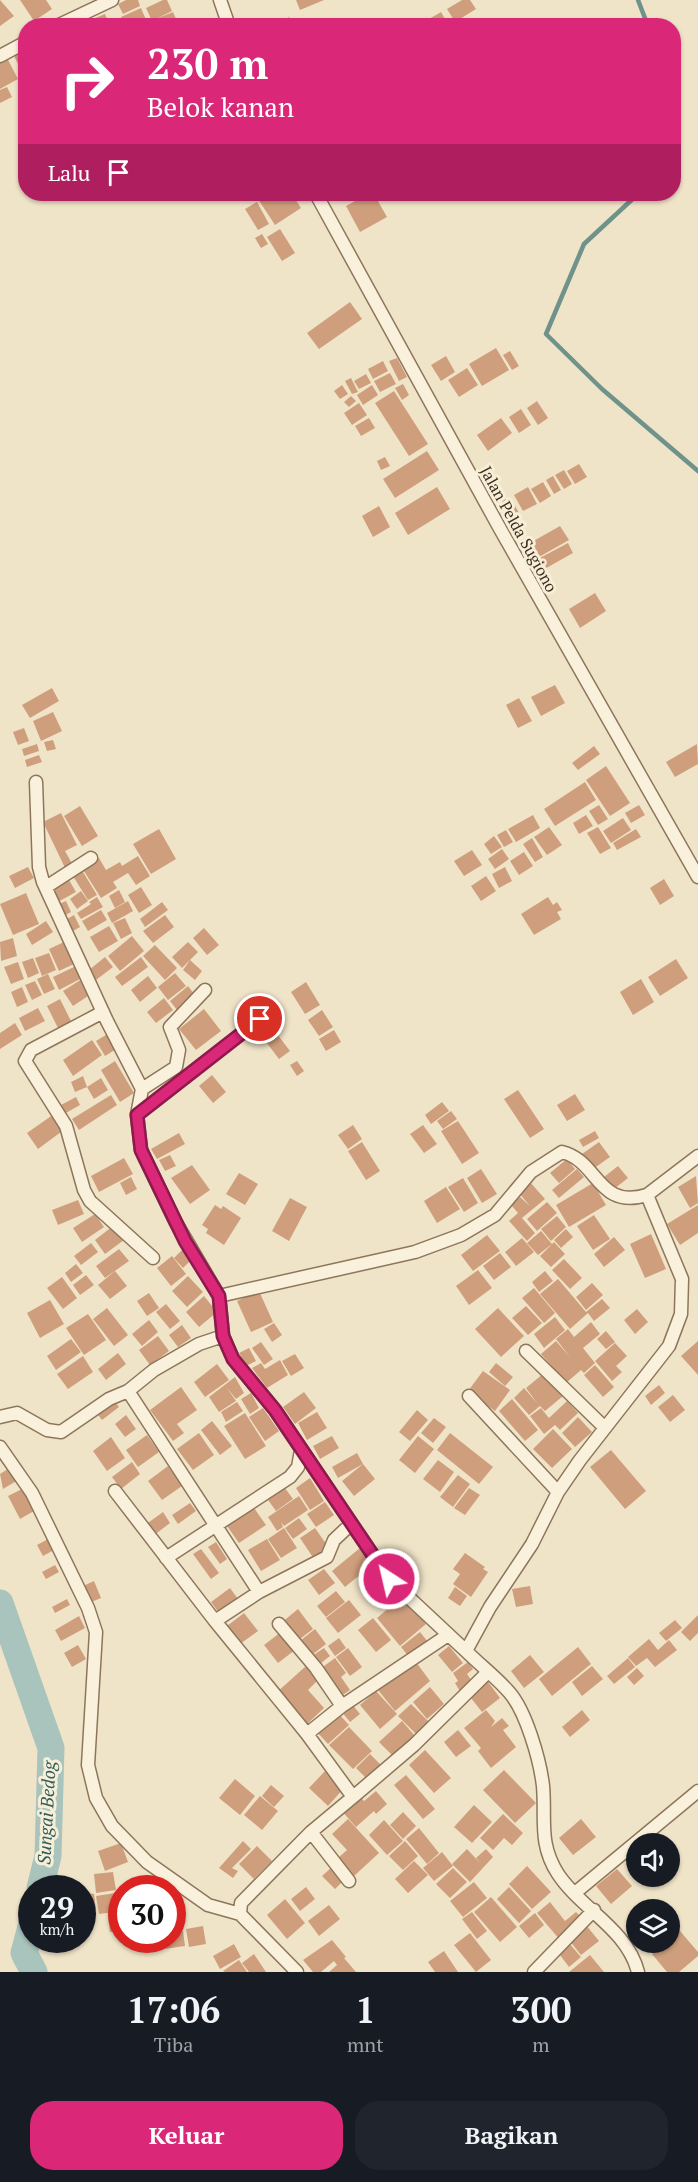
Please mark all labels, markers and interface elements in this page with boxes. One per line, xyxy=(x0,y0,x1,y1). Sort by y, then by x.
text: 230 m xyxy=(147,35,268,91)
icon: right xyxy=(48,42,126,120)
text: Belok kanan xyxy=(147,89,294,125)
icon: arrive xyxy=(102,156,135,189)
text: Lalu xyxy=(48,158,90,187)
street label: Jalan Pelda Sugiono xyxy=(475,462,563,596)
pin xyxy=(234,993,285,1044)
icon: arrive xyxy=(243,1002,276,1035)
position arrow xyxy=(357,1547,421,1611)
water label: Sungai Bedog xyxy=(31,1759,61,1865)
map controls xyxy=(626,1833,680,1953)
button: sound xyxy=(626,1833,680,1887)
speed limit sign: 30 xyxy=(108,1875,186,1953)
text: 29 xyxy=(40,1887,74,1927)
button: layers xyxy=(626,1899,680,1953)
text: km/h xyxy=(40,1919,74,1939)
text: 17:06 xyxy=(127,1986,220,2033)
text: 1 xyxy=(355,1986,376,2033)
text: 300 xyxy=(510,1986,571,2033)
text: Tiba xyxy=(154,2031,193,2058)
text: mnt xyxy=(347,2031,384,2058)
text: m xyxy=(532,2031,549,2058)
button: Keluar xyxy=(30,2101,343,2170)
button: Bagikan xyxy=(355,2101,668,2170)

